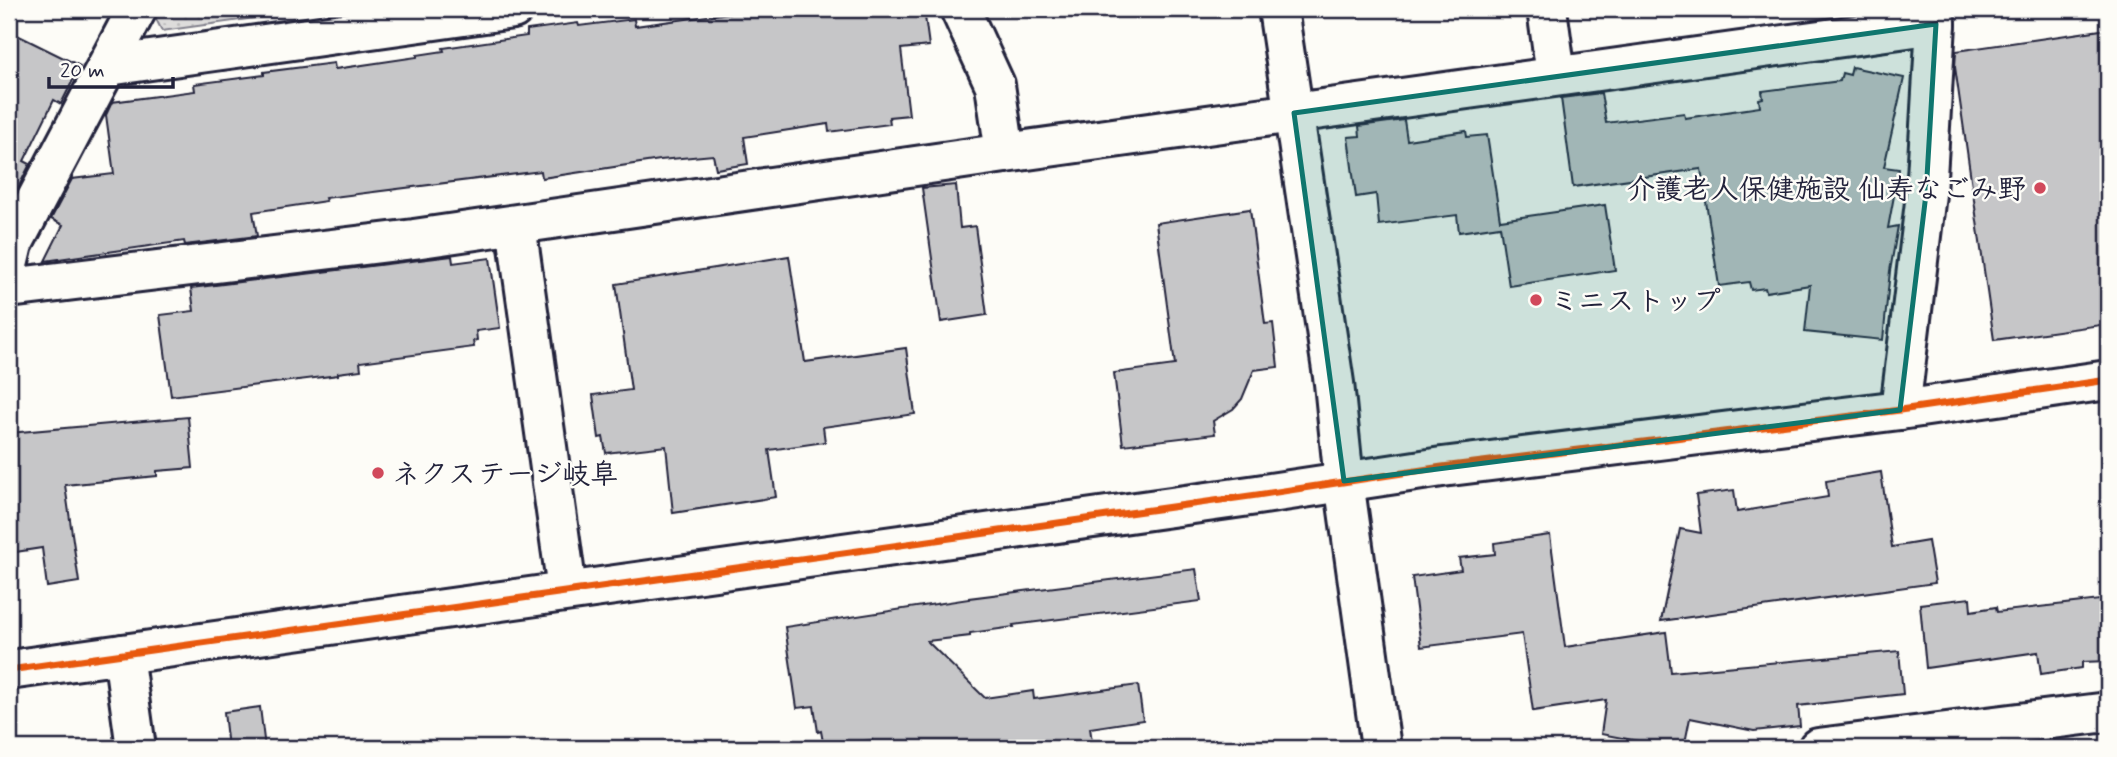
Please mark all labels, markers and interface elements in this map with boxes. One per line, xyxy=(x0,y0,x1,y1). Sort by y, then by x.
scale bar xyxy=(49,46,173,90)
text: 20 m xyxy=(60,57,105,85)
place label: 介護老人保健施設 仙寿なごみ野 xyxy=(1626,172,2026,209)
marker: 介護老人保健施設 仙寿なごみ野 xyxy=(2032,180,2048,196)
place label: ミニストップ xyxy=(1550,284,1721,321)
marker: ミニストップ xyxy=(1528,292,1544,308)
place label: ネクステージ岐阜 xyxy=(392,457,618,494)
marker: ネクステージ岐阜 xyxy=(370,465,386,481)

